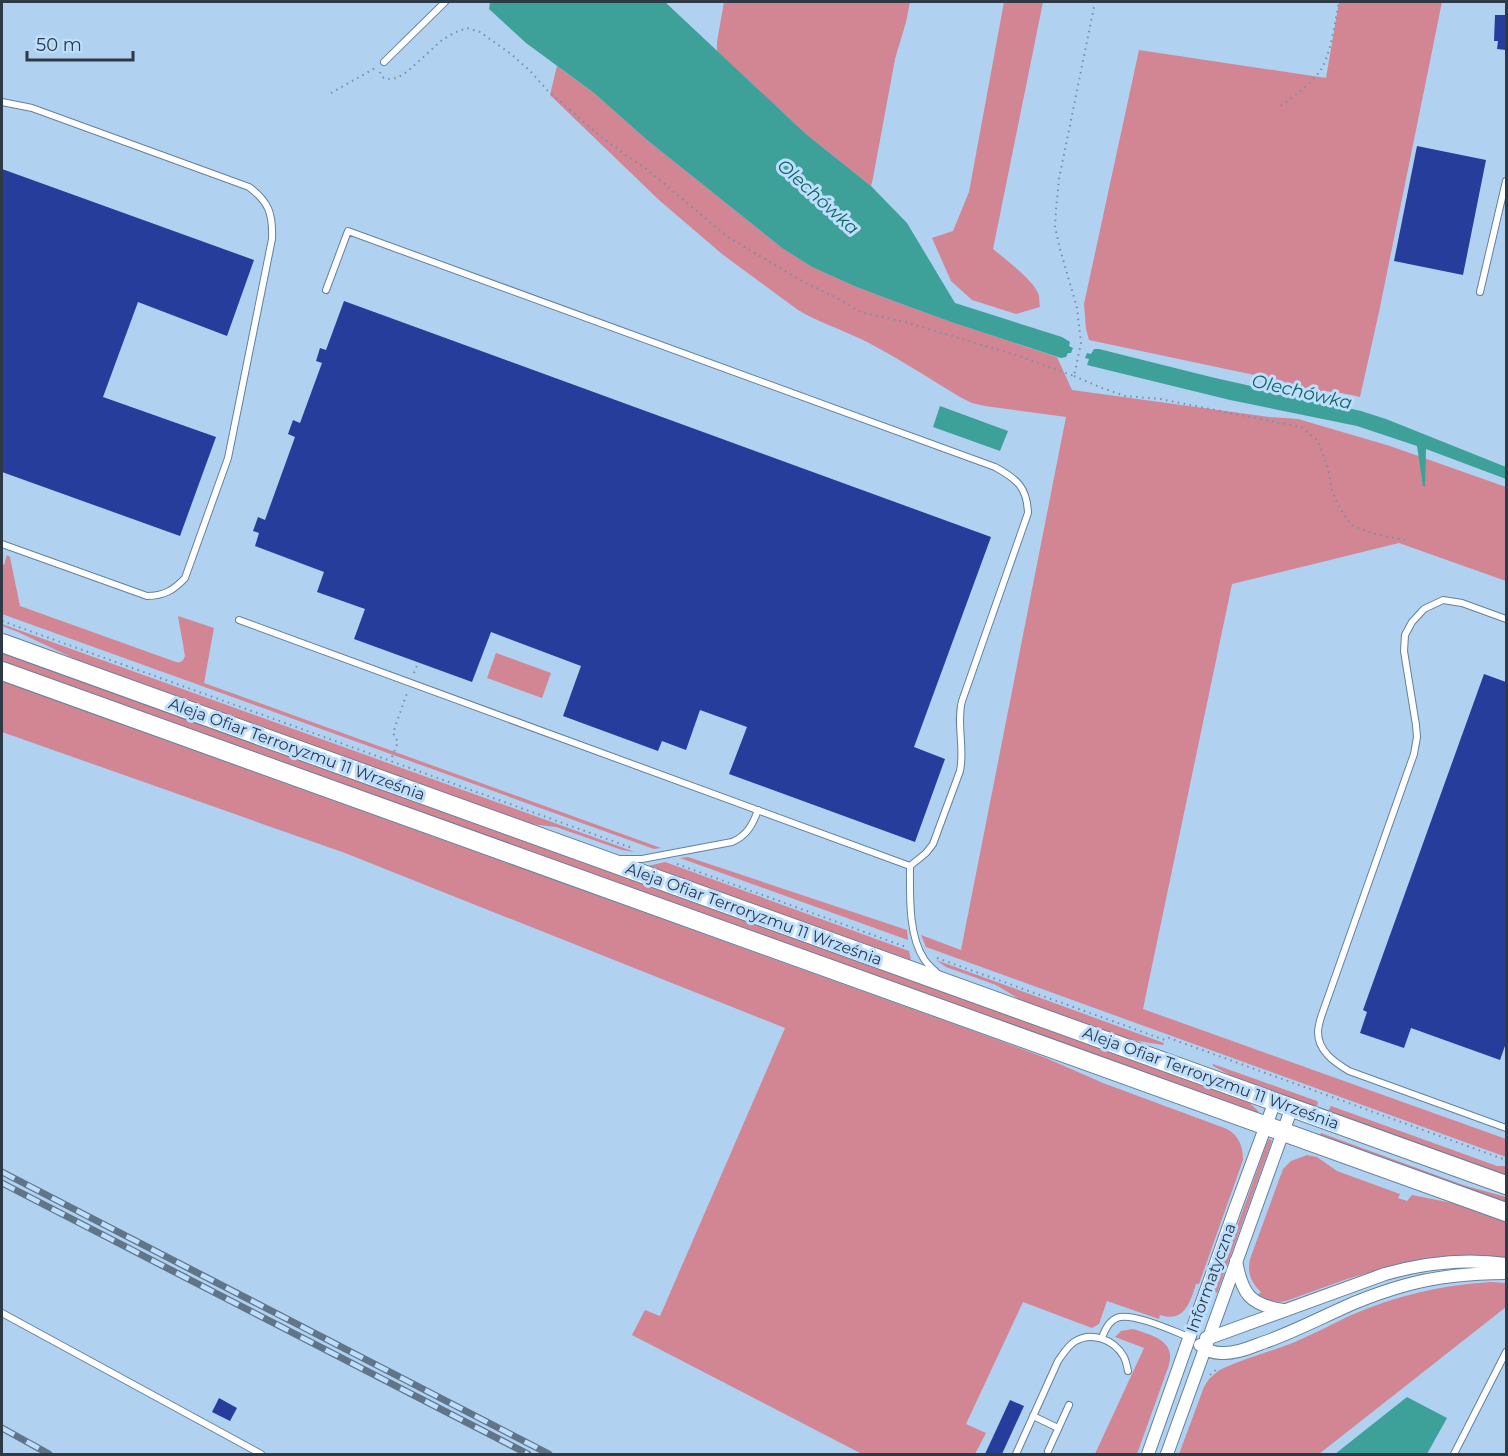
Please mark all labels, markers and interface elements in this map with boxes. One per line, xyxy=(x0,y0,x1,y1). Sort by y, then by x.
scale bar xyxy=(27,24,134,62)
text: 50 m xyxy=(36,34,82,56)
water label: Olechówka xyxy=(773,155,863,239)
water label: Olechówka xyxy=(1250,370,1354,414)
street label: Aleja Ofiar Terroryzmu 11 Września xyxy=(166,694,428,804)
street label: Aleja Ofiar Terroryzmu 11 Września xyxy=(623,859,885,969)
street label: Aleja Ofiar Terroryzmu 11 Września xyxy=(1080,1023,1342,1133)
street label: Informatyczna xyxy=(1182,1221,1240,1335)

